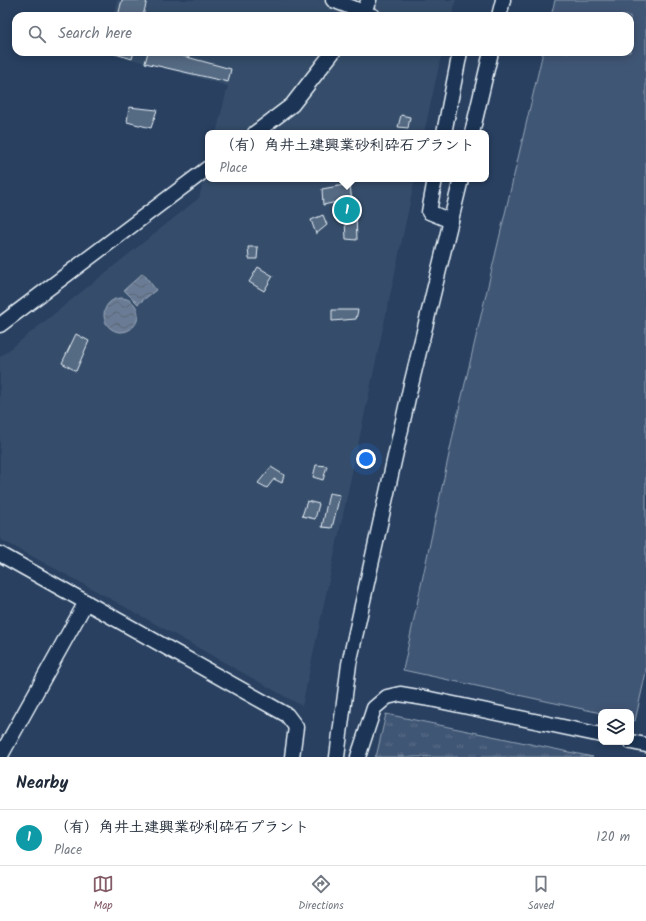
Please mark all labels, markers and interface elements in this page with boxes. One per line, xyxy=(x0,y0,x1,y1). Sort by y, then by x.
search box xyxy=(12,12,634,56)
text: Search here xyxy=(58,22,132,46)
icon: search xyxy=(26,23,48,45)
popup xyxy=(205,130,489,182)
text: （有）角井土建興業砂利砕石プラント xyxy=(219,134,475,158)
text: Place xyxy=(219,158,247,179)
pin: 1 xyxy=(334,195,360,225)
your location xyxy=(356,449,376,469)
map controls xyxy=(598,709,634,745)
button: layers xyxy=(598,709,634,745)
text: Nearby xyxy=(16,770,68,797)
text: （有）角井土建興業砂利砕石プラント xyxy=(54,816,309,840)
text: 1 xyxy=(27,827,31,848)
text: 120 m xyxy=(596,827,630,848)
text: Place xyxy=(54,840,82,861)
tab: Map xyxy=(92,873,114,915)
tab: Directions xyxy=(298,873,344,915)
tab: Saved xyxy=(528,873,554,915)

